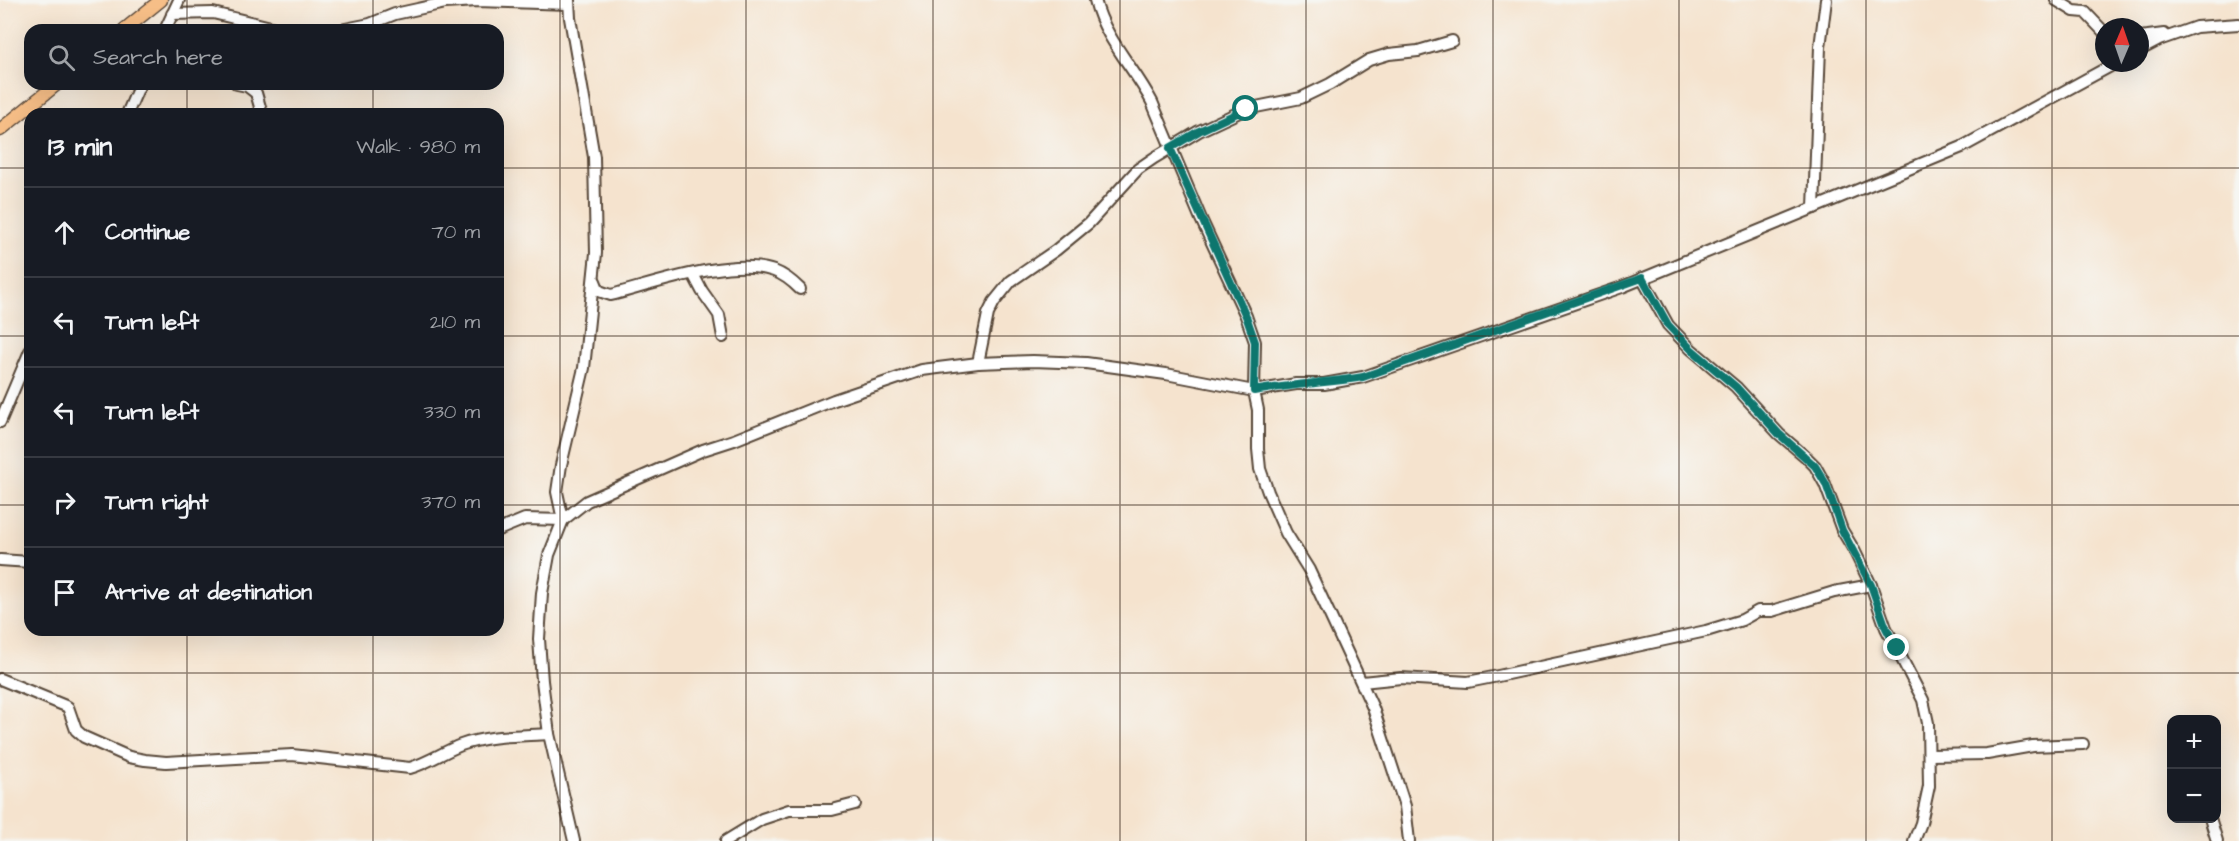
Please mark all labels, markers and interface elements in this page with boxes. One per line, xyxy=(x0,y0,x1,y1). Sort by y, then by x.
north arrow xyxy=(2095,18,2149,72)
search box xyxy=(24,24,504,90)
icon: search xyxy=(45,41,78,74)
text: Search here xyxy=(93,42,223,73)
route start xyxy=(1232,95,1258,121)
text: 13 min xyxy=(48,129,112,165)
text: Walk · 980 m xyxy=(356,133,480,161)
icon: ahead xyxy=(48,216,81,249)
text: Continue xyxy=(105,217,190,248)
text: 70 m xyxy=(432,218,480,246)
icon: left xyxy=(48,306,81,339)
text: Turn left xyxy=(105,307,199,338)
text: 210 m xyxy=(430,308,480,336)
icon: left xyxy=(48,396,81,429)
text: Turn left xyxy=(105,397,199,428)
text: 330 m xyxy=(423,398,480,426)
icon: right xyxy=(48,486,81,519)
text: Turn right xyxy=(105,487,208,518)
text: 370 m xyxy=(421,488,480,516)
icon: arrive xyxy=(48,576,81,609)
text: Arrive at destination xyxy=(105,577,312,608)
route end xyxy=(1883,634,1909,660)
map controls xyxy=(2167,715,2221,823)
button: + xyxy=(2167,715,2221,769)
button: − xyxy=(2167,769,2221,823)

